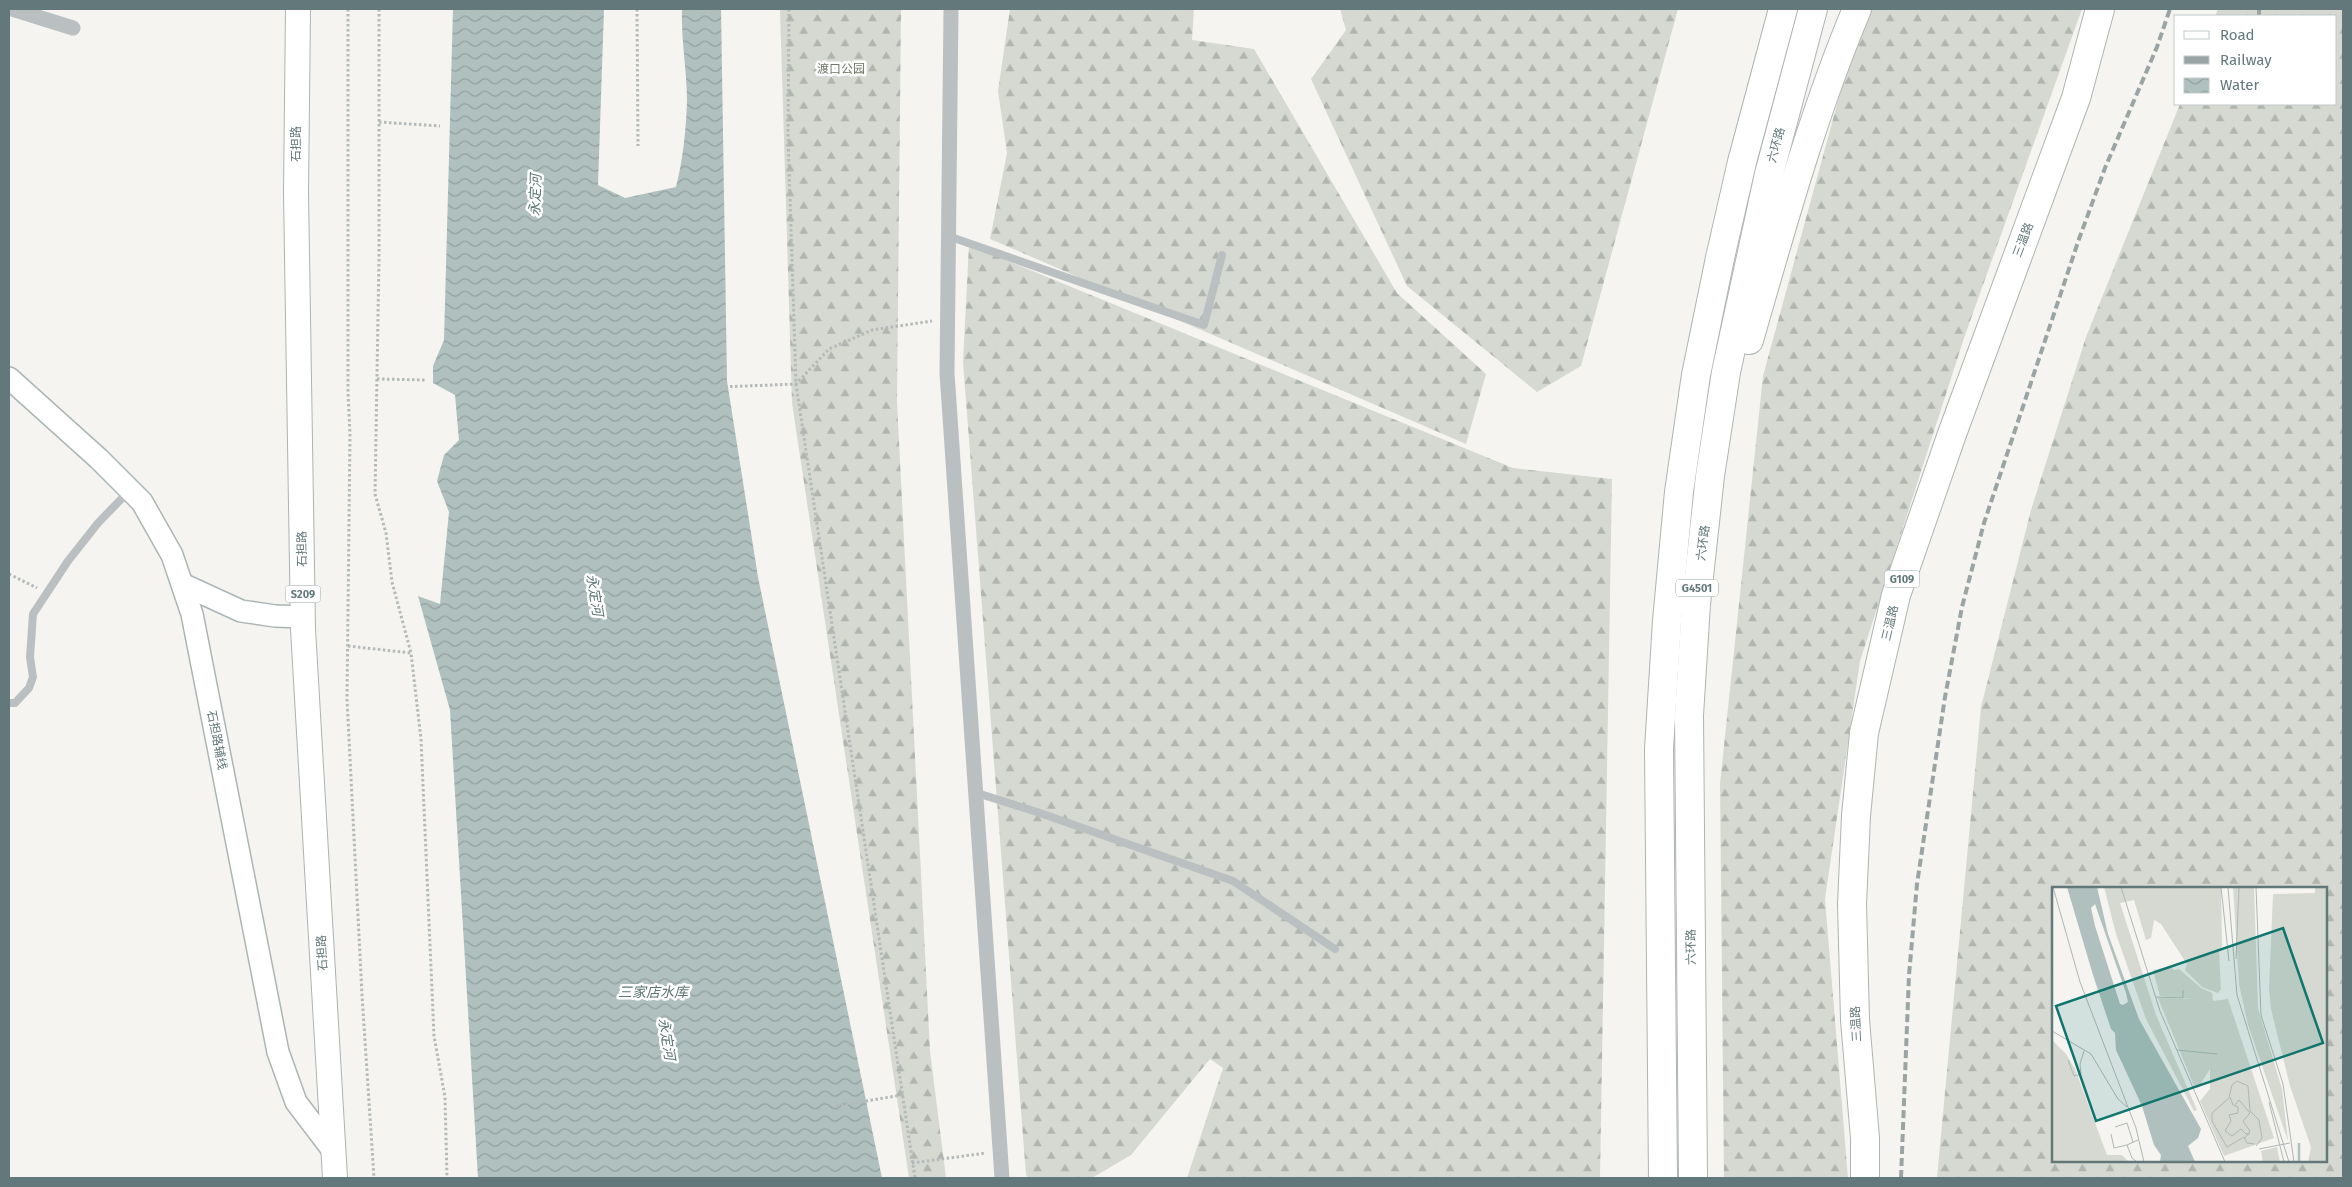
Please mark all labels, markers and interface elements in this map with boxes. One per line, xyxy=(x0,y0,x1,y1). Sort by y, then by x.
legend xyxy=(2174,15,2337,105)
text: Road xyxy=(2220,26,2255,44)
text: Railway xyxy=(2220,51,2272,69)
park label: 渡口公园 xyxy=(817,62,865,76)
text: Water xyxy=(2220,76,2259,94)
street label: 石担路 xyxy=(289,126,303,162)
street label: 六环路 xyxy=(1765,126,1787,164)
water label: 永定河 xyxy=(526,171,545,216)
street label: 三温路 xyxy=(2010,221,2036,259)
street label: 六环路 xyxy=(1694,524,1712,562)
street label: 石担路 xyxy=(295,531,309,567)
road number: G109 xyxy=(1884,570,1920,588)
water label: 永定河 xyxy=(583,573,607,620)
road number: G4501 xyxy=(1676,580,1718,596)
road number: S209 xyxy=(286,586,320,602)
street label: 三温路 xyxy=(1879,604,1901,642)
street label: 石担路辅线 xyxy=(204,709,230,771)
inset map xyxy=(2052,887,2327,1162)
street label: 六环路 xyxy=(1684,929,1698,965)
street label: 石担路 xyxy=(314,935,330,971)
water label: 三家店水库 xyxy=(618,984,690,1001)
street label: 三温路 xyxy=(1848,1006,1864,1042)
water label: 永定河 xyxy=(655,1017,679,1064)

